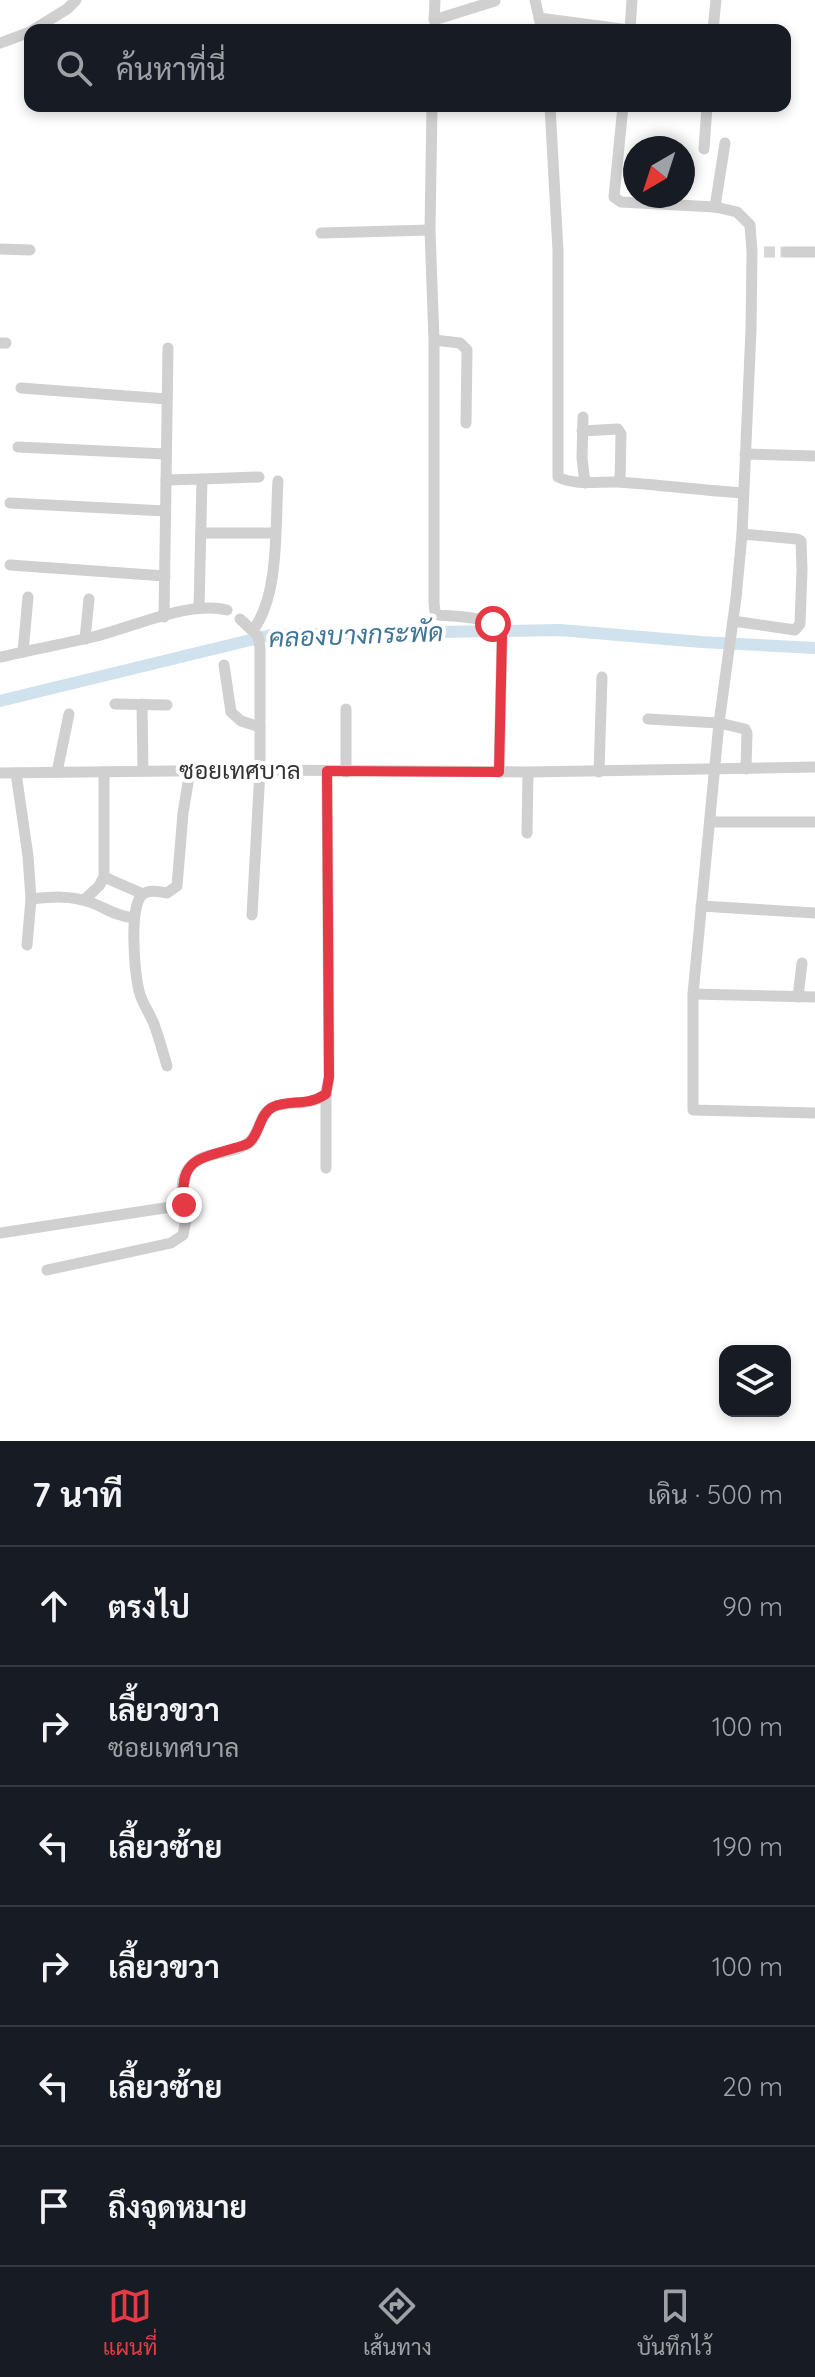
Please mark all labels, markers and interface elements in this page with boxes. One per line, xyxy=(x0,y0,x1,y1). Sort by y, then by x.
search box xyxy=(24,24,791,112)
icon: search xyxy=(52,46,96,90)
text: ค้นหาที่นี่ xyxy=(116,50,226,88)
north arrow xyxy=(623,136,695,208)
route start xyxy=(475,606,511,642)
water label: คลองบางกระพัด xyxy=(268,615,444,654)
street label: ซอยเทศบาล xyxy=(179,755,301,785)
route end xyxy=(166,1187,202,1223)
map controls xyxy=(719,1345,791,1417)
button: layers xyxy=(719,1345,791,1417)
text: 7 นาที xyxy=(32,1473,123,1516)
text: เดิน · 500 m xyxy=(648,1478,783,1511)
icon: ahead xyxy=(32,1584,76,1628)
text: ตรงไป xyxy=(108,1588,190,1626)
text: 90 m xyxy=(722,1590,783,1623)
text: เลี้ยวขวา xyxy=(108,1691,220,1729)
icon: right xyxy=(32,1704,76,1748)
text: 100 m xyxy=(712,1710,783,1743)
text: ซอยเทศบาล xyxy=(108,1731,239,1764)
icon: left xyxy=(32,1824,76,1868)
text: เลี้ยวซ้าย xyxy=(108,1828,222,1866)
text: 190 m xyxy=(713,1830,783,1863)
icon: right xyxy=(32,1944,76,1988)
text: เลี้ยวขวา xyxy=(108,1948,220,1986)
text: 100 m xyxy=(712,1950,783,1983)
icon: left xyxy=(32,2064,76,2108)
text: เลี้ยวซ้าย xyxy=(108,2068,222,2106)
text: 20 m xyxy=(722,2070,783,2103)
icon: arrive xyxy=(32,2184,76,2228)
text: ถึงจุดหมาย xyxy=(108,2188,247,2226)
tab: แผนที่ xyxy=(103,2284,158,2361)
tab: เส้นทาง xyxy=(363,2284,432,2361)
tab: บันทึกไว้ xyxy=(637,2284,712,2361)

